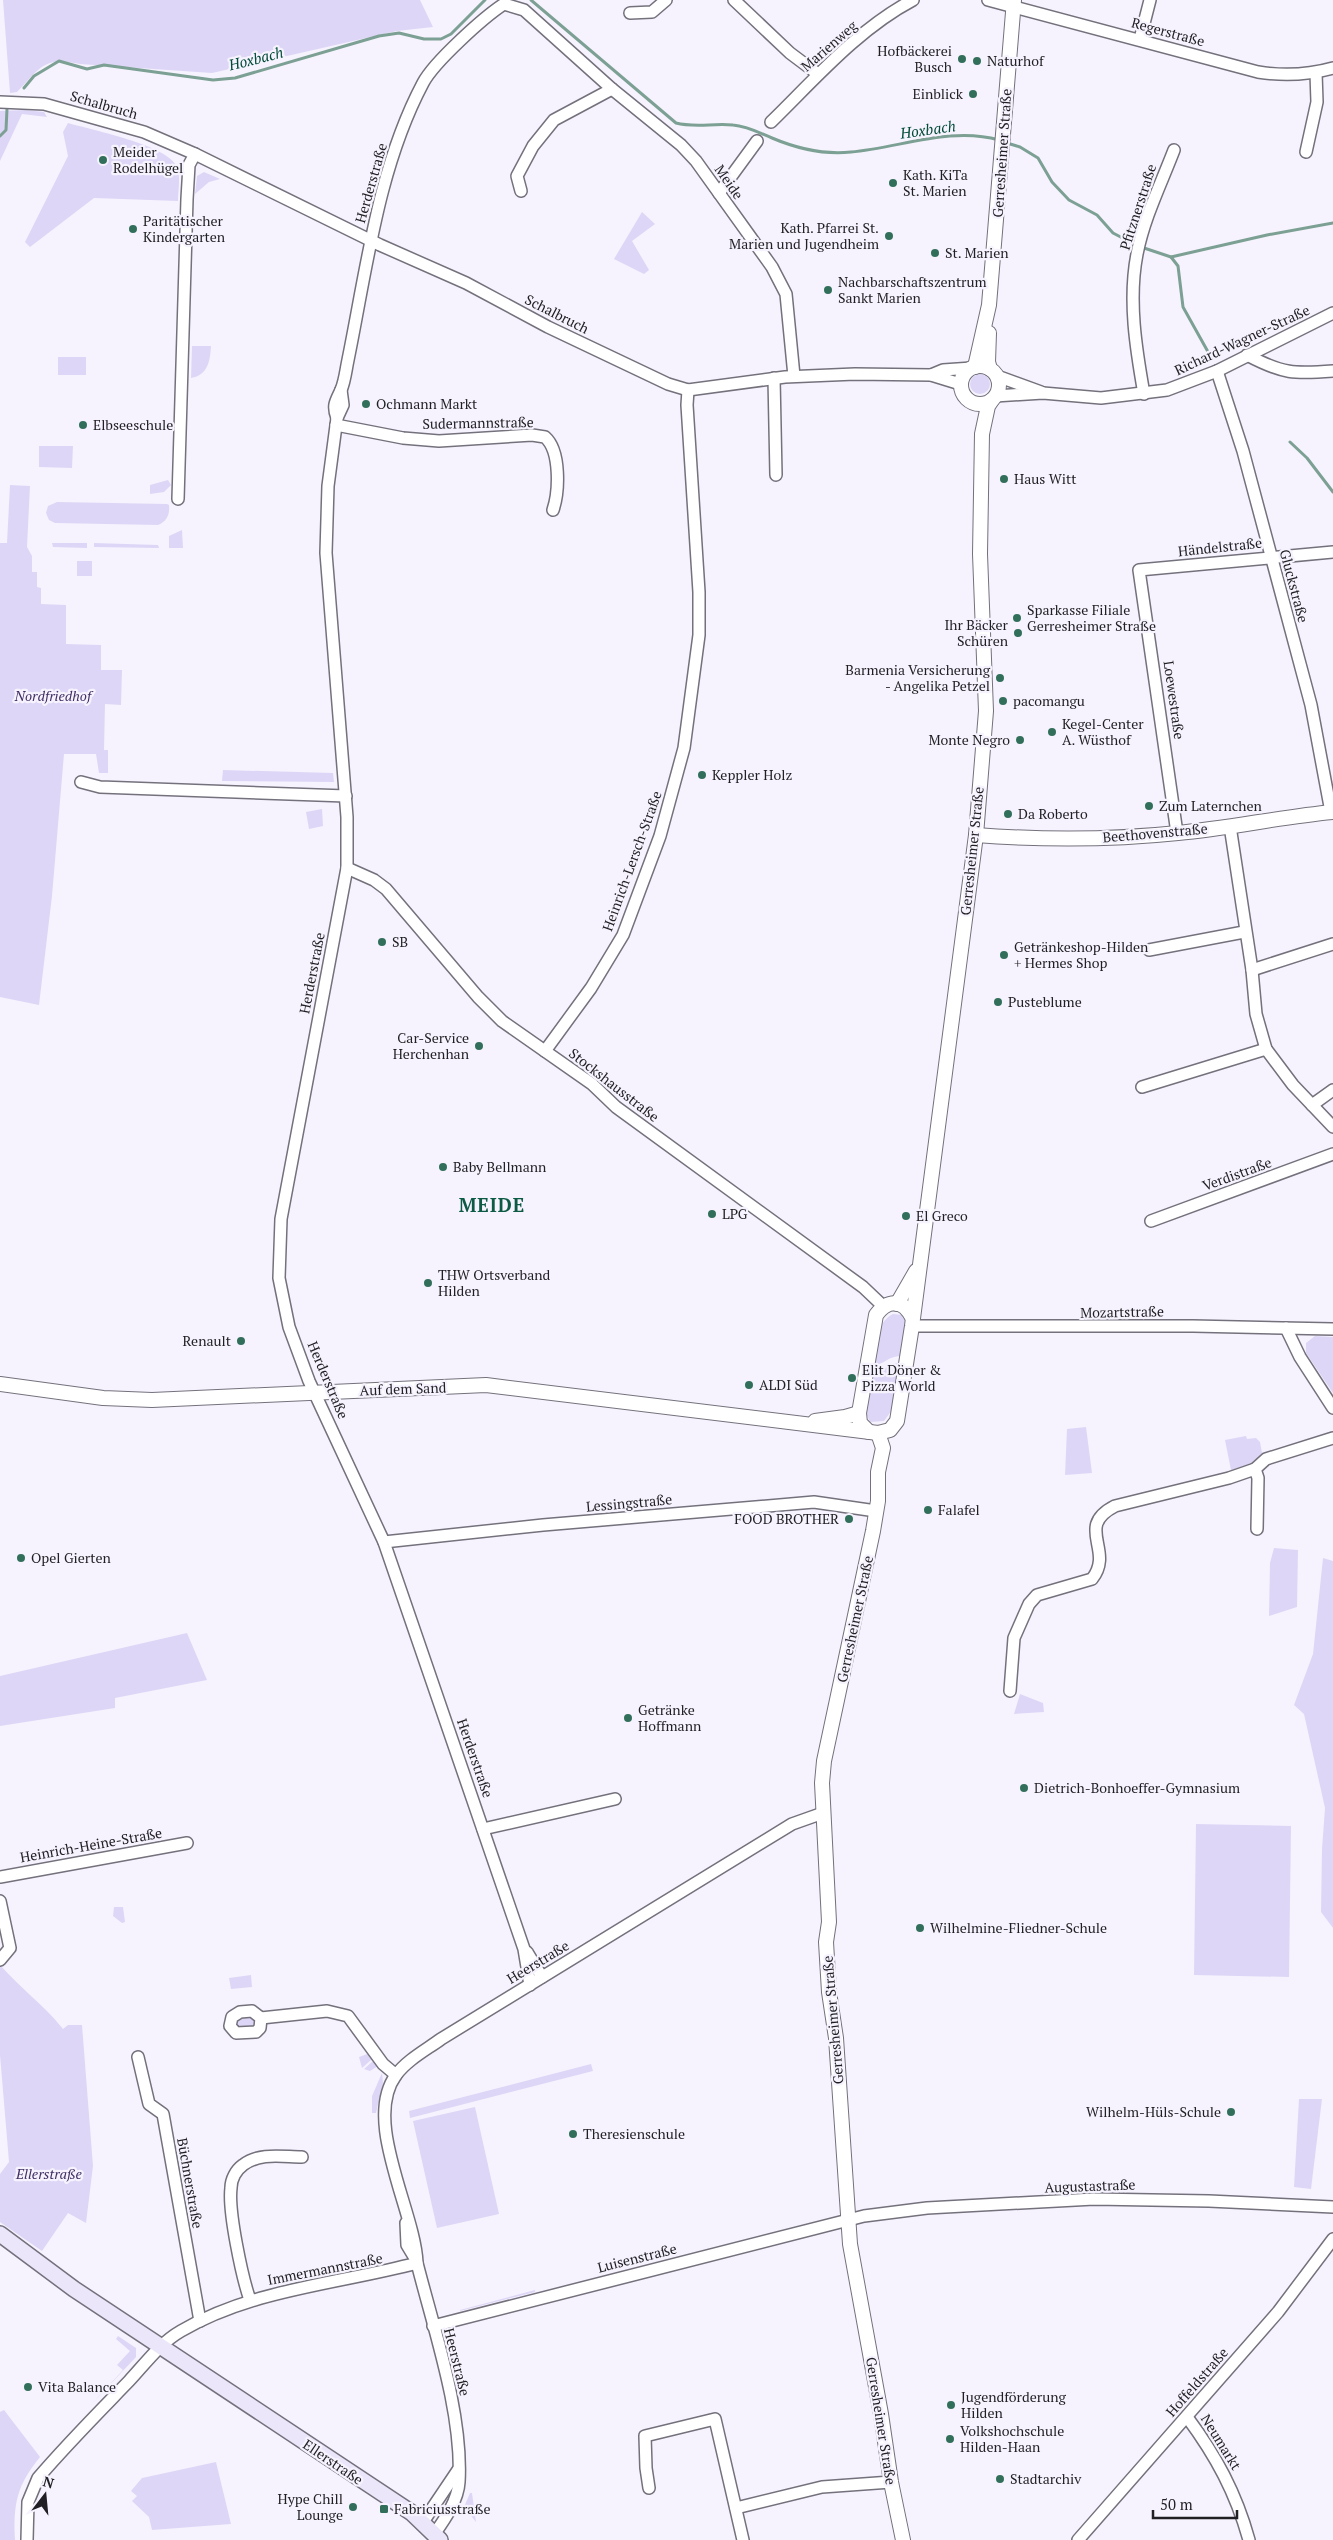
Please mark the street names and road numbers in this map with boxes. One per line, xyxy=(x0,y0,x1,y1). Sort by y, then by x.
street label: Regerstraße xyxy=(1129,13,1207,50)
street label: Marienweg xyxy=(797,16,861,75)
street label: Schalbruch xyxy=(68,86,140,123)
street label: Gerresheimer Straße xyxy=(988,88,1015,218)
street label: Herderstraße xyxy=(350,141,391,225)
street label: Meide xyxy=(711,161,748,203)
street label: Pfitznerstraße xyxy=(1115,162,1160,252)
street label: Schalbruch xyxy=(522,289,592,338)
street label: Richard-Wagner-Straße xyxy=(1171,300,1313,379)
street label: Sudermannstraße xyxy=(422,412,534,433)
street label: Händelstraße xyxy=(1177,533,1263,560)
street label: Gluckstraße xyxy=(1276,547,1313,625)
street label: Loewestraße xyxy=(1160,659,1189,740)
street label: Gerresheimer Straße xyxy=(955,786,988,916)
street label: Heinrich-Lersch-Straße xyxy=(597,788,666,934)
street label: Beethovenstraße xyxy=(1102,818,1208,847)
street label: Herderstraße xyxy=(294,931,329,1015)
street label: Stockshausstraße xyxy=(565,1043,663,1126)
street label: Verdistraße xyxy=(1200,1152,1274,1195)
street label: Mozartstraße xyxy=(1080,1301,1164,1322)
street label: Herderstraße xyxy=(304,1338,353,1421)
street label: Auf dem Sand xyxy=(359,1377,447,1400)
street label: Lessingstraße xyxy=(585,1489,673,1516)
street label: Gerresheimer Straße xyxy=(832,1554,877,1684)
street label: Herderstraße xyxy=(453,1716,498,1800)
street label: Heinrich-Heine-Straße xyxy=(18,1823,163,1866)
street label: Heerstraße xyxy=(503,1936,572,1988)
street label: Gerresheimer Straße xyxy=(817,1955,848,2085)
street label: Büchnerstraße xyxy=(173,2136,208,2230)
street label: Augustastraße xyxy=(1044,2174,1136,2197)
street label: Luisenstraße xyxy=(595,2238,678,2277)
street label: Immermannstraße xyxy=(266,2248,384,2289)
street label: Heerstraße xyxy=(440,2326,475,2398)
street label: Hoffeldstraße xyxy=(1161,2343,1232,2420)
street label: Gerresheimer Straße xyxy=(862,2356,901,2486)
street label: Neumarkt xyxy=(1197,2410,1246,2474)
street label: Ellerstraße xyxy=(300,2435,367,2489)

